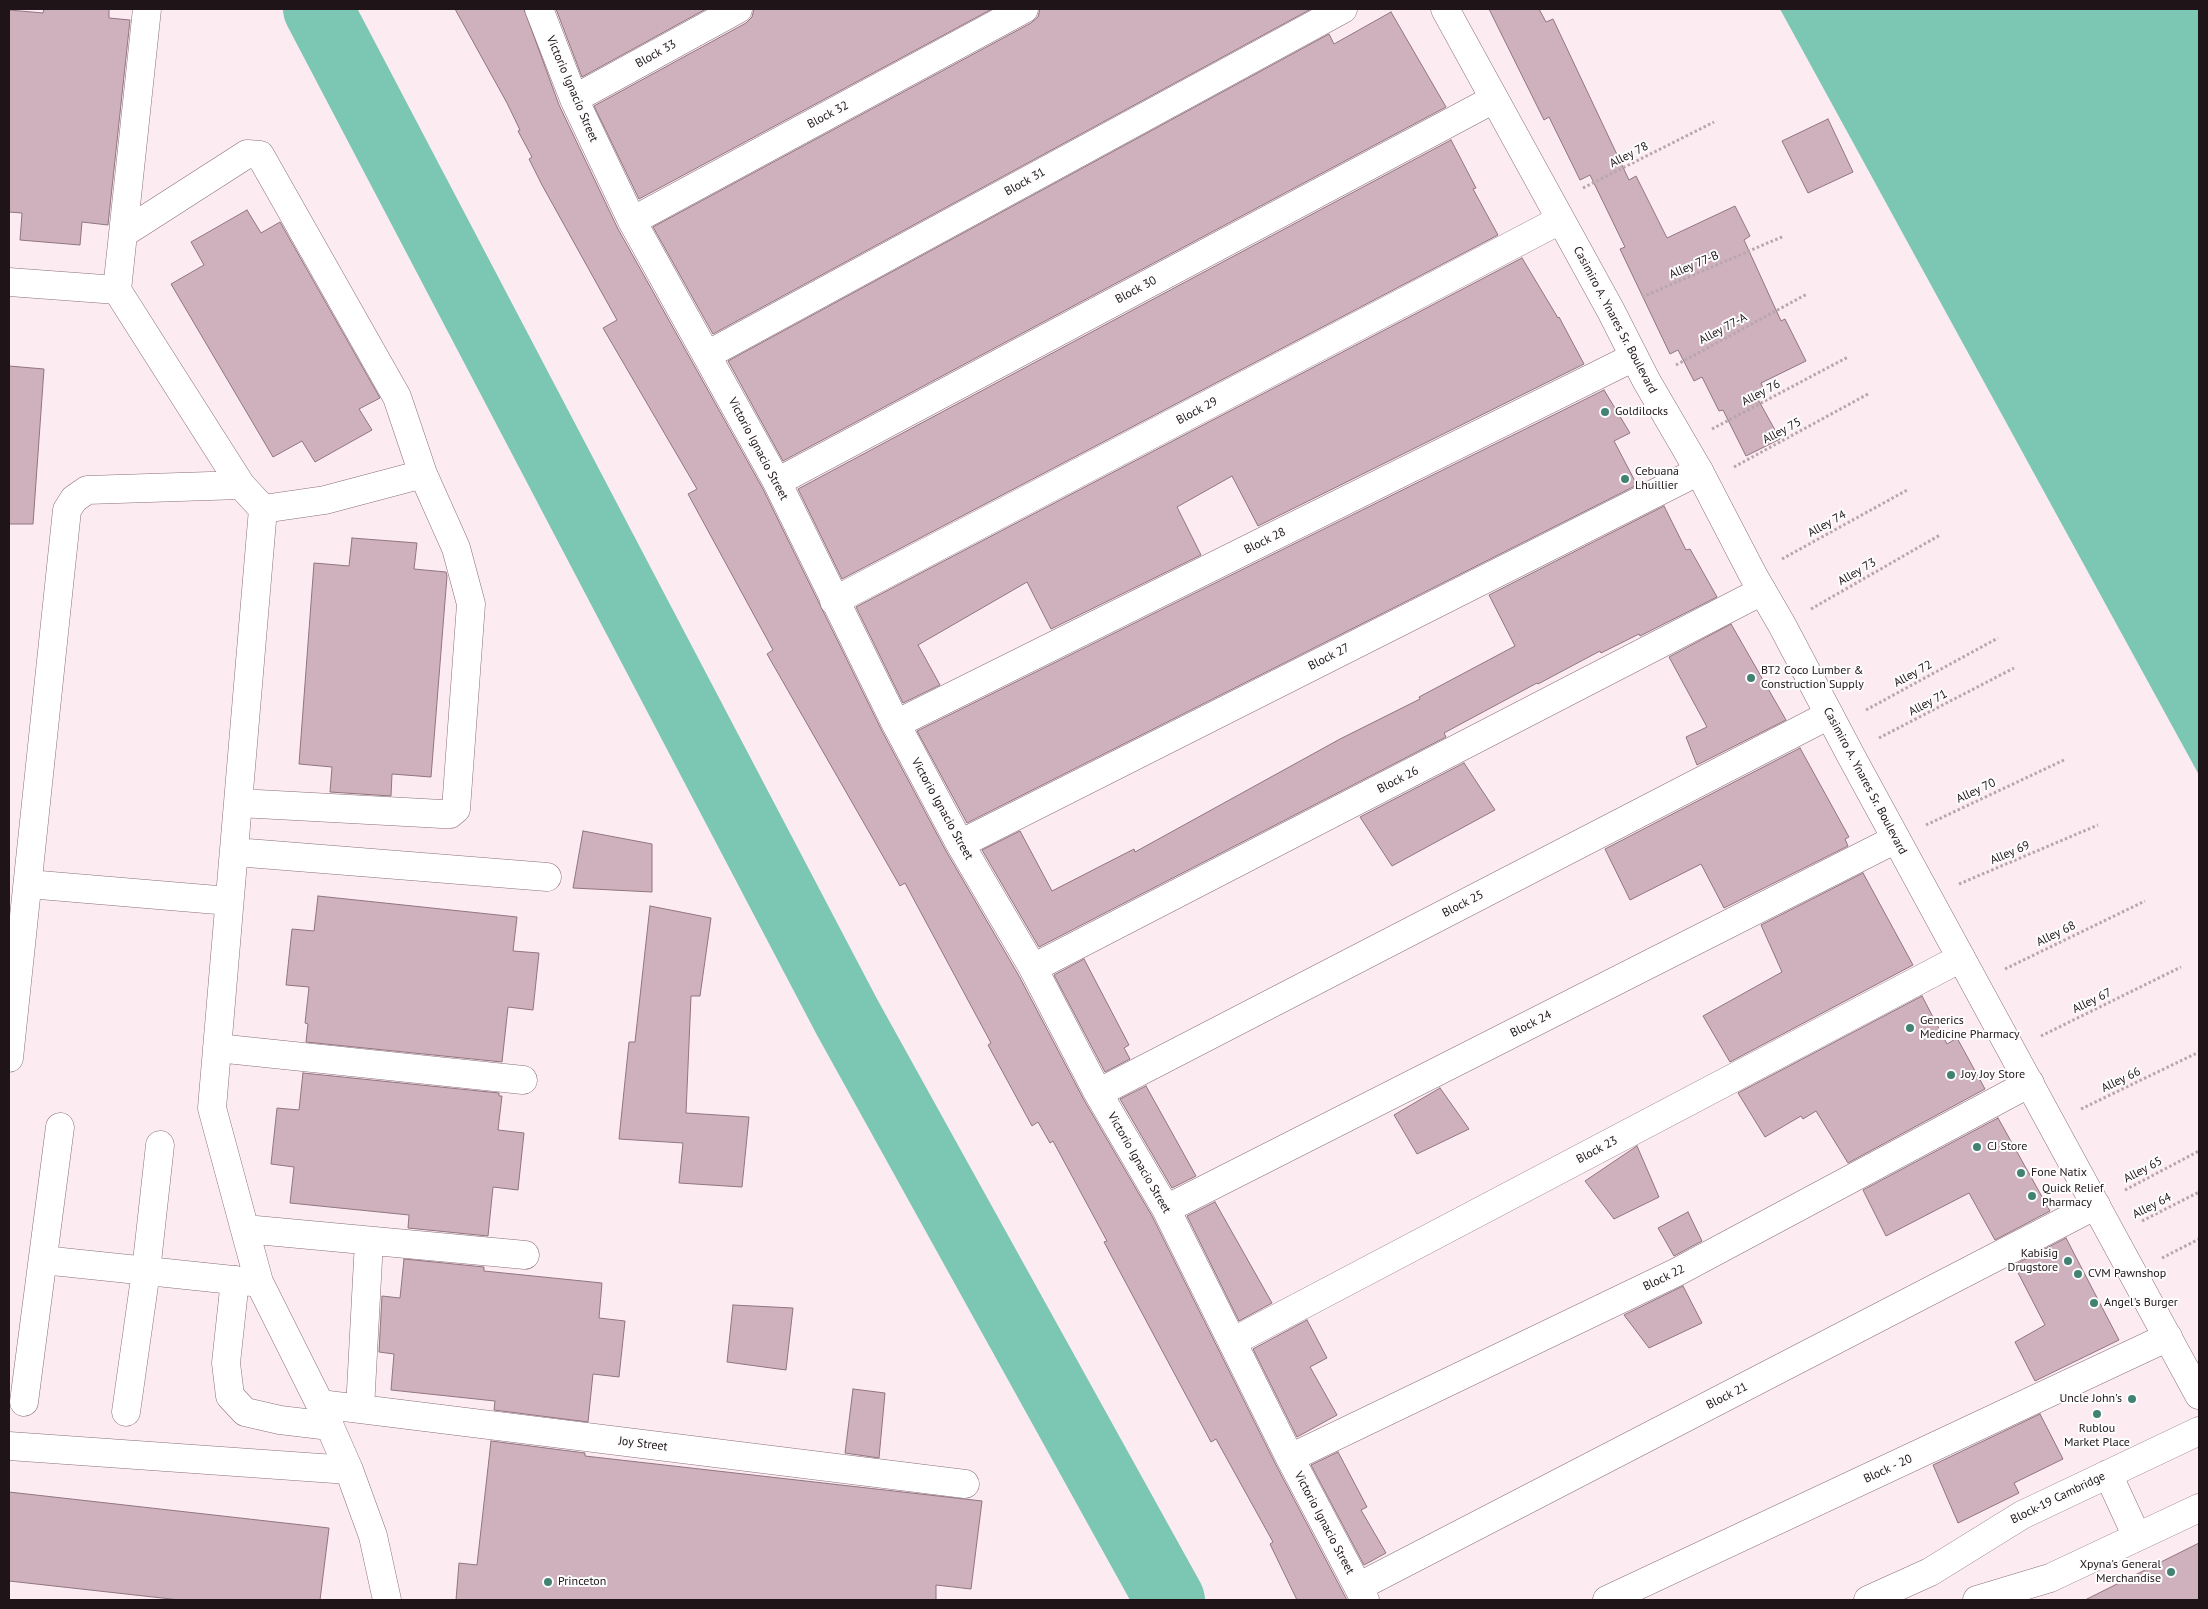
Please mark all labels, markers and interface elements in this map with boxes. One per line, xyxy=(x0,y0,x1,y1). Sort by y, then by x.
street label: Victorio Ignacio Street xyxy=(543,34,601,144)
street label: Block 33 xyxy=(633,37,679,71)
street label: Block 32 xyxy=(805,98,851,132)
street label: Alley 78 xyxy=(1607,139,1651,171)
street label: Block 31 xyxy=(1002,165,1048,199)
street label: Casimiro A. Ynares Sr. Boulevard xyxy=(1570,244,1660,396)
street label: Alley 77-B xyxy=(1667,248,1721,282)
street label: Block 30 xyxy=(1113,273,1159,307)
street label: Alley 77-A xyxy=(1697,310,1749,348)
street label: Alley 76 xyxy=(1739,377,1783,409)
street label: Block 29 xyxy=(1174,394,1220,428)
street label: Victorio Ignacio Street xyxy=(725,395,791,503)
place label: Goldilocks xyxy=(1615,405,1668,419)
marker: Goldilocks xyxy=(1599,406,1611,418)
street label: Alley 75 xyxy=(1760,415,1804,447)
place label: Cebuana Lhuillier xyxy=(1635,465,1679,493)
marker: Cebuana Lhuillier xyxy=(1619,473,1631,485)
street label: Alley 74 xyxy=(1805,508,1849,540)
street label: Block 28 xyxy=(1242,525,1288,557)
street label: Alley 73 xyxy=(1835,555,1879,589)
street label: Block 27 xyxy=(1306,641,1352,673)
street label: Alley 72 xyxy=(1891,658,1935,690)
place label: BT2 Coco Lumber & Construction Supply xyxy=(1761,664,1864,692)
marker: BT2 Coco Lumber & Construction Supply xyxy=(1745,672,1757,684)
street label: Alley 71 xyxy=(1906,687,1950,719)
street label: Casimiro A. Ynares Sr. Boulevard xyxy=(1820,705,1910,857)
street label: Victorio Ignacio Street xyxy=(908,756,976,862)
street label: Block 26 xyxy=(1375,764,1421,796)
street label: Alley 70 xyxy=(1954,776,1998,806)
street label: Alley 69 xyxy=(1988,838,2032,868)
street label: Block 25 xyxy=(1440,888,1486,920)
street label: Alley 68 xyxy=(2034,918,2078,950)
street label: Alley 67 xyxy=(2070,985,2114,1017)
street label: Block 24 xyxy=(1508,1008,1554,1040)
place label: Generics Medicine Pharmacy xyxy=(1920,1014,2020,1042)
marker: Generics Medicine Pharmacy xyxy=(1904,1022,1916,1034)
street label: Alley 66 xyxy=(2099,1064,2143,1096)
place label: Joy Joy Store xyxy=(1961,1068,2025,1082)
marker: Joy Joy Store xyxy=(1945,1069,1957,1081)
street label: Victorio Ignacio Street xyxy=(1104,1110,1174,1216)
street label: Block 23 xyxy=(1574,1133,1620,1167)
place label: CJ Store xyxy=(1987,1140,2027,1154)
marker: CJ Store xyxy=(1971,1141,1983,1153)
street label: Alley 65 xyxy=(2121,1154,2165,1186)
place label: Fone Natix xyxy=(2031,1166,2087,1180)
marker: Fone Natix xyxy=(2015,1167,2027,1179)
place label: Quick Relief Pharmacy xyxy=(2042,1182,2104,1210)
marker: Quick Relief Pharmacy xyxy=(2026,1190,2038,1202)
street label: Alley 64 xyxy=(2130,1190,2174,1222)
place label: Kabisig Drugstore xyxy=(2008,1247,2058,1275)
marker: Kabisig Drugstore xyxy=(2062,1255,2074,1267)
street label: Block 22 xyxy=(1641,1262,1687,1294)
place label: CVM Pawnshop xyxy=(2088,1267,2166,1281)
marker: CVM Pawnshop xyxy=(2072,1268,2084,1280)
place label: Angel's Burger xyxy=(2104,1296,2178,1310)
marker: Angel's Burger xyxy=(2088,1297,2100,1309)
street label: Block 21 xyxy=(1704,1380,1750,1412)
place label: Uncle John's xyxy=(2059,1392,2122,1406)
marker: Uncle John's xyxy=(2126,1393,2138,1405)
marker: Rublou Market Place xyxy=(2091,1408,2103,1420)
place label: Rublou Market Place xyxy=(2064,1422,2130,1450)
street label: Joy Street xyxy=(618,1434,668,1454)
street label: Block - 20 xyxy=(1861,1452,1915,1486)
street label: Victorio Ignacio Street xyxy=(1291,1469,1357,1577)
street label: Block-19 Cambridge xyxy=(2008,1469,2108,1527)
place label: Xpyna's General Merchandise xyxy=(2080,1558,2161,1586)
marker: Xpyna's General Merchandise xyxy=(2165,1566,2177,1578)
place label: Princeton xyxy=(558,1575,606,1589)
marker: Princeton xyxy=(542,1576,554,1588)

